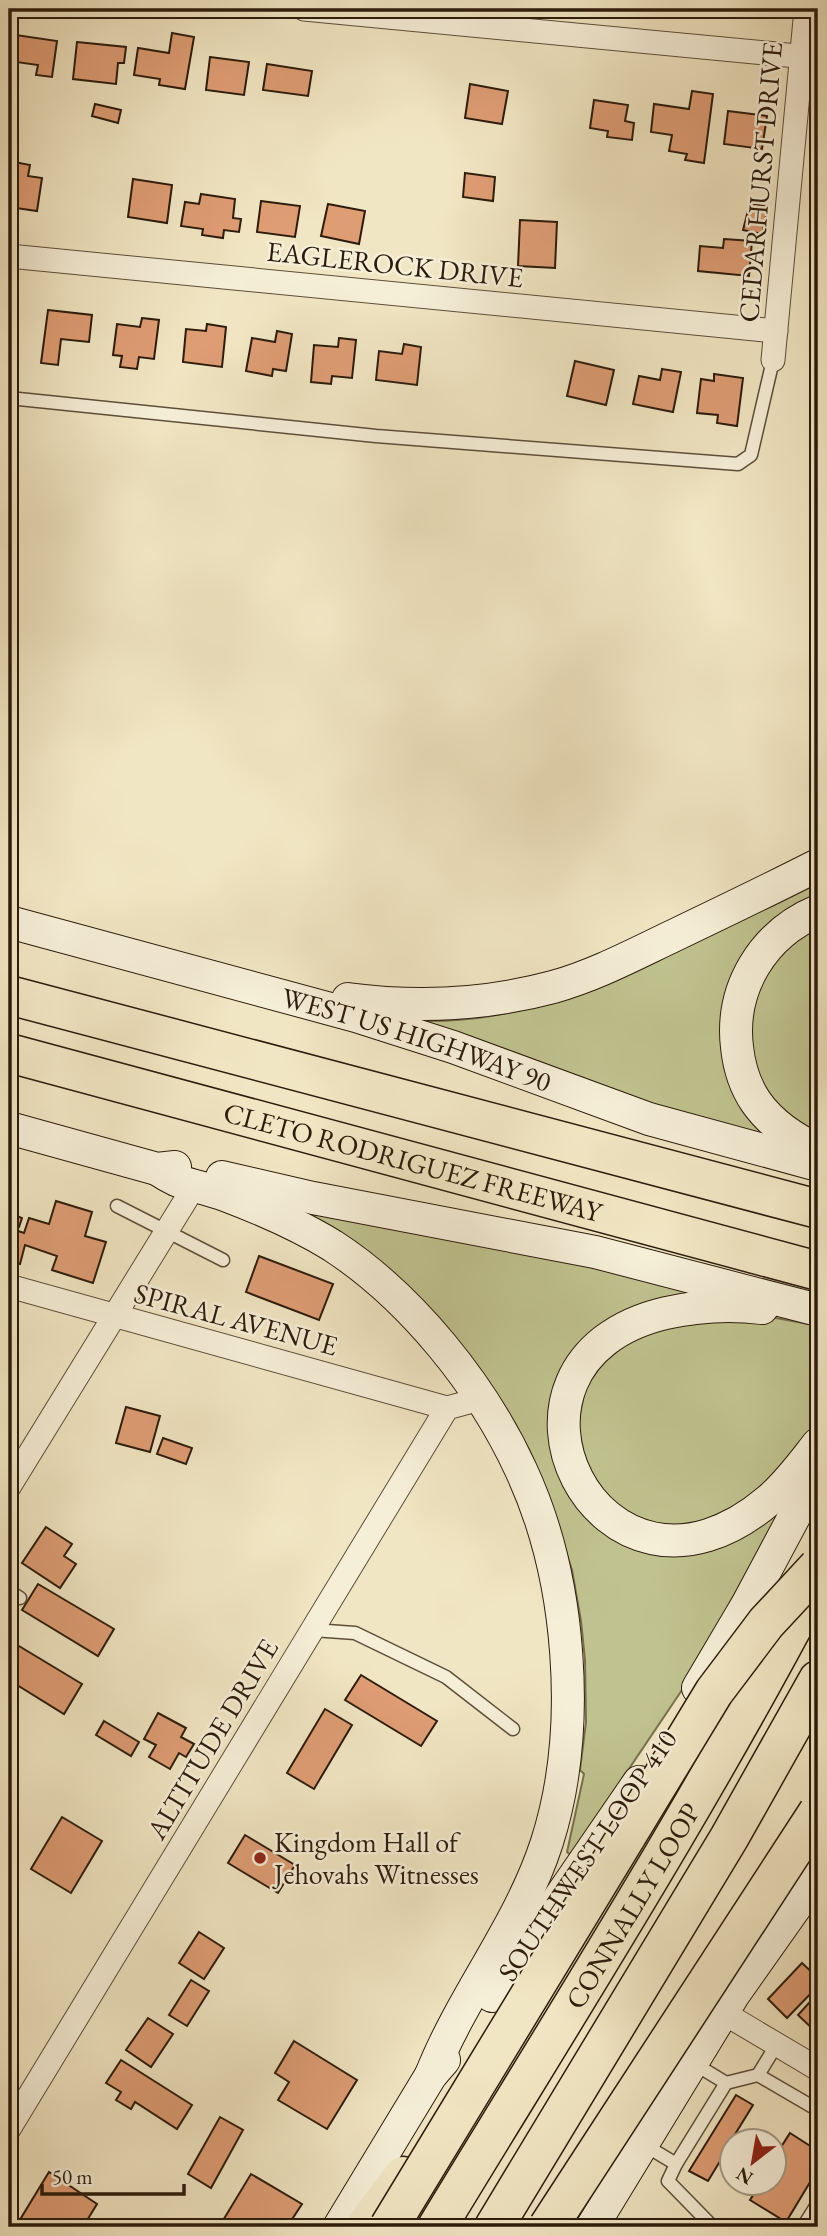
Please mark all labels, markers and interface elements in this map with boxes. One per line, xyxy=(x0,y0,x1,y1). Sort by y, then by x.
street label: CEDARHURST DRIVE xyxy=(730,40,790,324)
street label: EAGLEROCK DRIVE xyxy=(265,233,525,295)
street label: WEST US HIGHWAY 90 xyxy=(278,979,556,1100)
street label: CLETO RODRIGUEZ FREEWAY xyxy=(220,1094,607,1230)
street label: SPIRAL AVENUE xyxy=(130,1275,342,1364)
street label: ALTITUDE DRIVE xyxy=(137,1632,286,1847)
street label: SOUTHWEST LOOP 410 xyxy=(489,1722,685,1988)
street label: CONNALLY LOOP xyxy=(557,1796,708,2015)
place label: Kingdom Hall of Jehovahs Witnesses xyxy=(272,1824,479,1892)
marker: Kingdom Hall of Jehovahs Witnesses xyxy=(252,1850,268,1866)
north arrow xyxy=(718,2128,788,2198)
scale bar xyxy=(42,2152,184,2196)
text: N xyxy=(731,2161,758,2191)
text: 50 m xyxy=(52,2163,93,2190)

